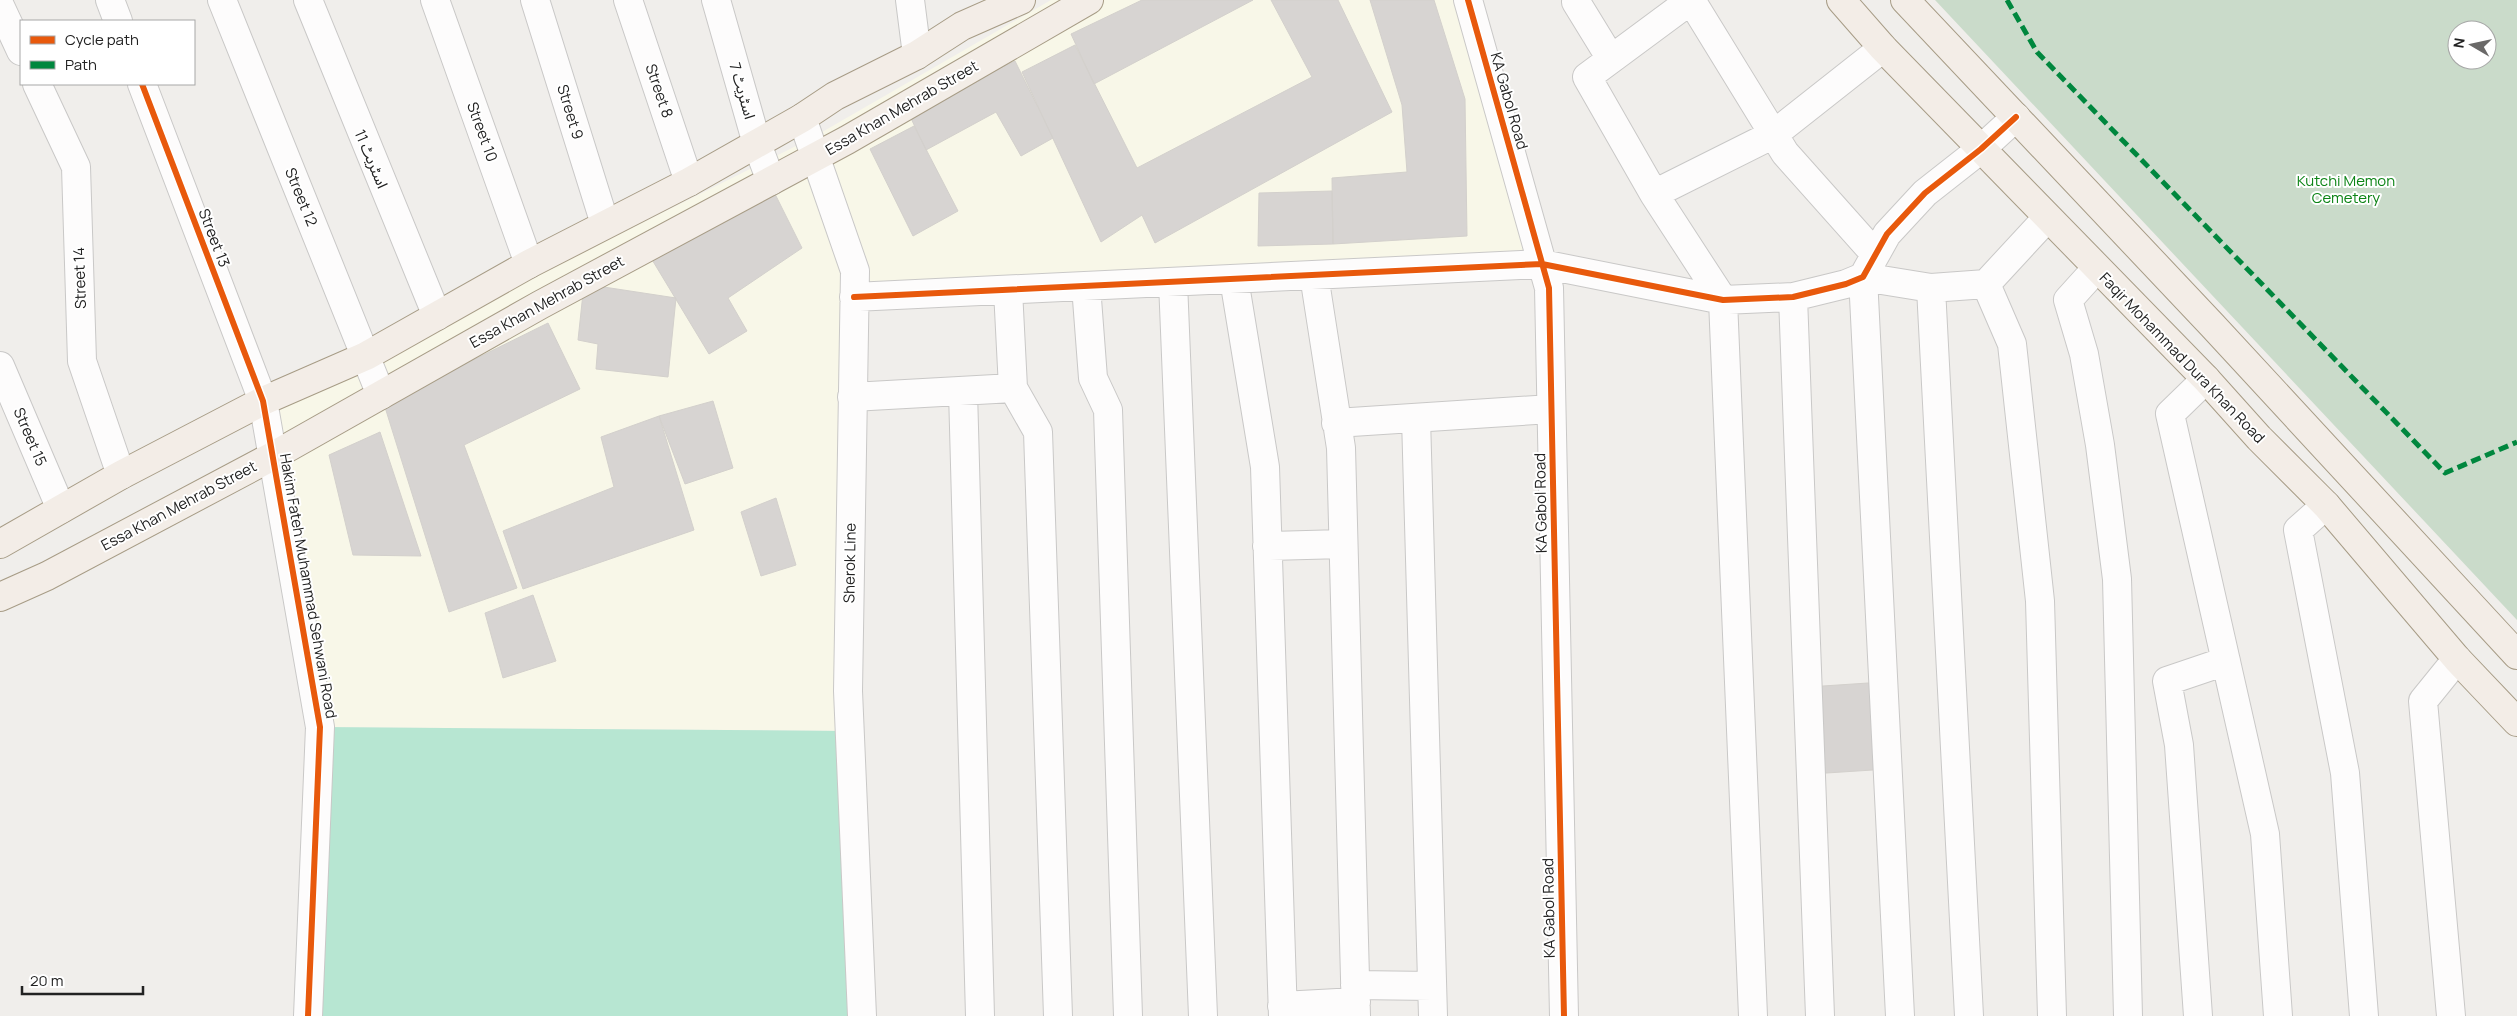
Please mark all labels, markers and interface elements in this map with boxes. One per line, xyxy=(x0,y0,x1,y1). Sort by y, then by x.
legend xyxy=(20,20,195,85)
north arrow xyxy=(2447,20,2497,70)
text: Cycle path xyxy=(65,29,139,50)
text: N xyxy=(2448,36,2469,49)
street label: KA Gabol Road xyxy=(1486,50,1533,152)
text: Path xyxy=(65,54,97,75)
street label: Essa Khan Mehrab Street xyxy=(821,55,982,160)
street label: اسٹریٹ 7 xyxy=(724,60,761,122)
street label: Street 8 xyxy=(640,61,678,121)
street label: Street 9 xyxy=(552,82,589,142)
street label: Street 10 xyxy=(462,99,503,165)
street label: اسٹریٹ 11 xyxy=(350,126,393,191)
street label: Street 12 xyxy=(280,164,323,229)
park label: Kutchi Memon Cemetery xyxy=(2297,170,2395,208)
street label: Street 13 xyxy=(194,205,235,270)
street label: Street 14 xyxy=(68,247,91,309)
street label: Essa Khan Mehrab Street xyxy=(466,250,628,353)
street label: Faqir Mohammad Dura Khan Road xyxy=(2095,268,2270,448)
street label: Street 15 xyxy=(9,404,52,469)
street label: Hakim Fateh Muhammad Sehwani Road xyxy=(275,452,342,720)
street label: KA Gabol Road xyxy=(1529,453,1552,553)
street label: Essa Khan Mehrab Street xyxy=(97,456,260,556)
street label: Sherok Line xyxy=(838,522,861,603)
street label: KA Gabol Road xyxy=(1537,858,1560,958)
scale bar xyxy=(22,964,144,996)
text: 20 m xyxy=(30,970,63,991)

